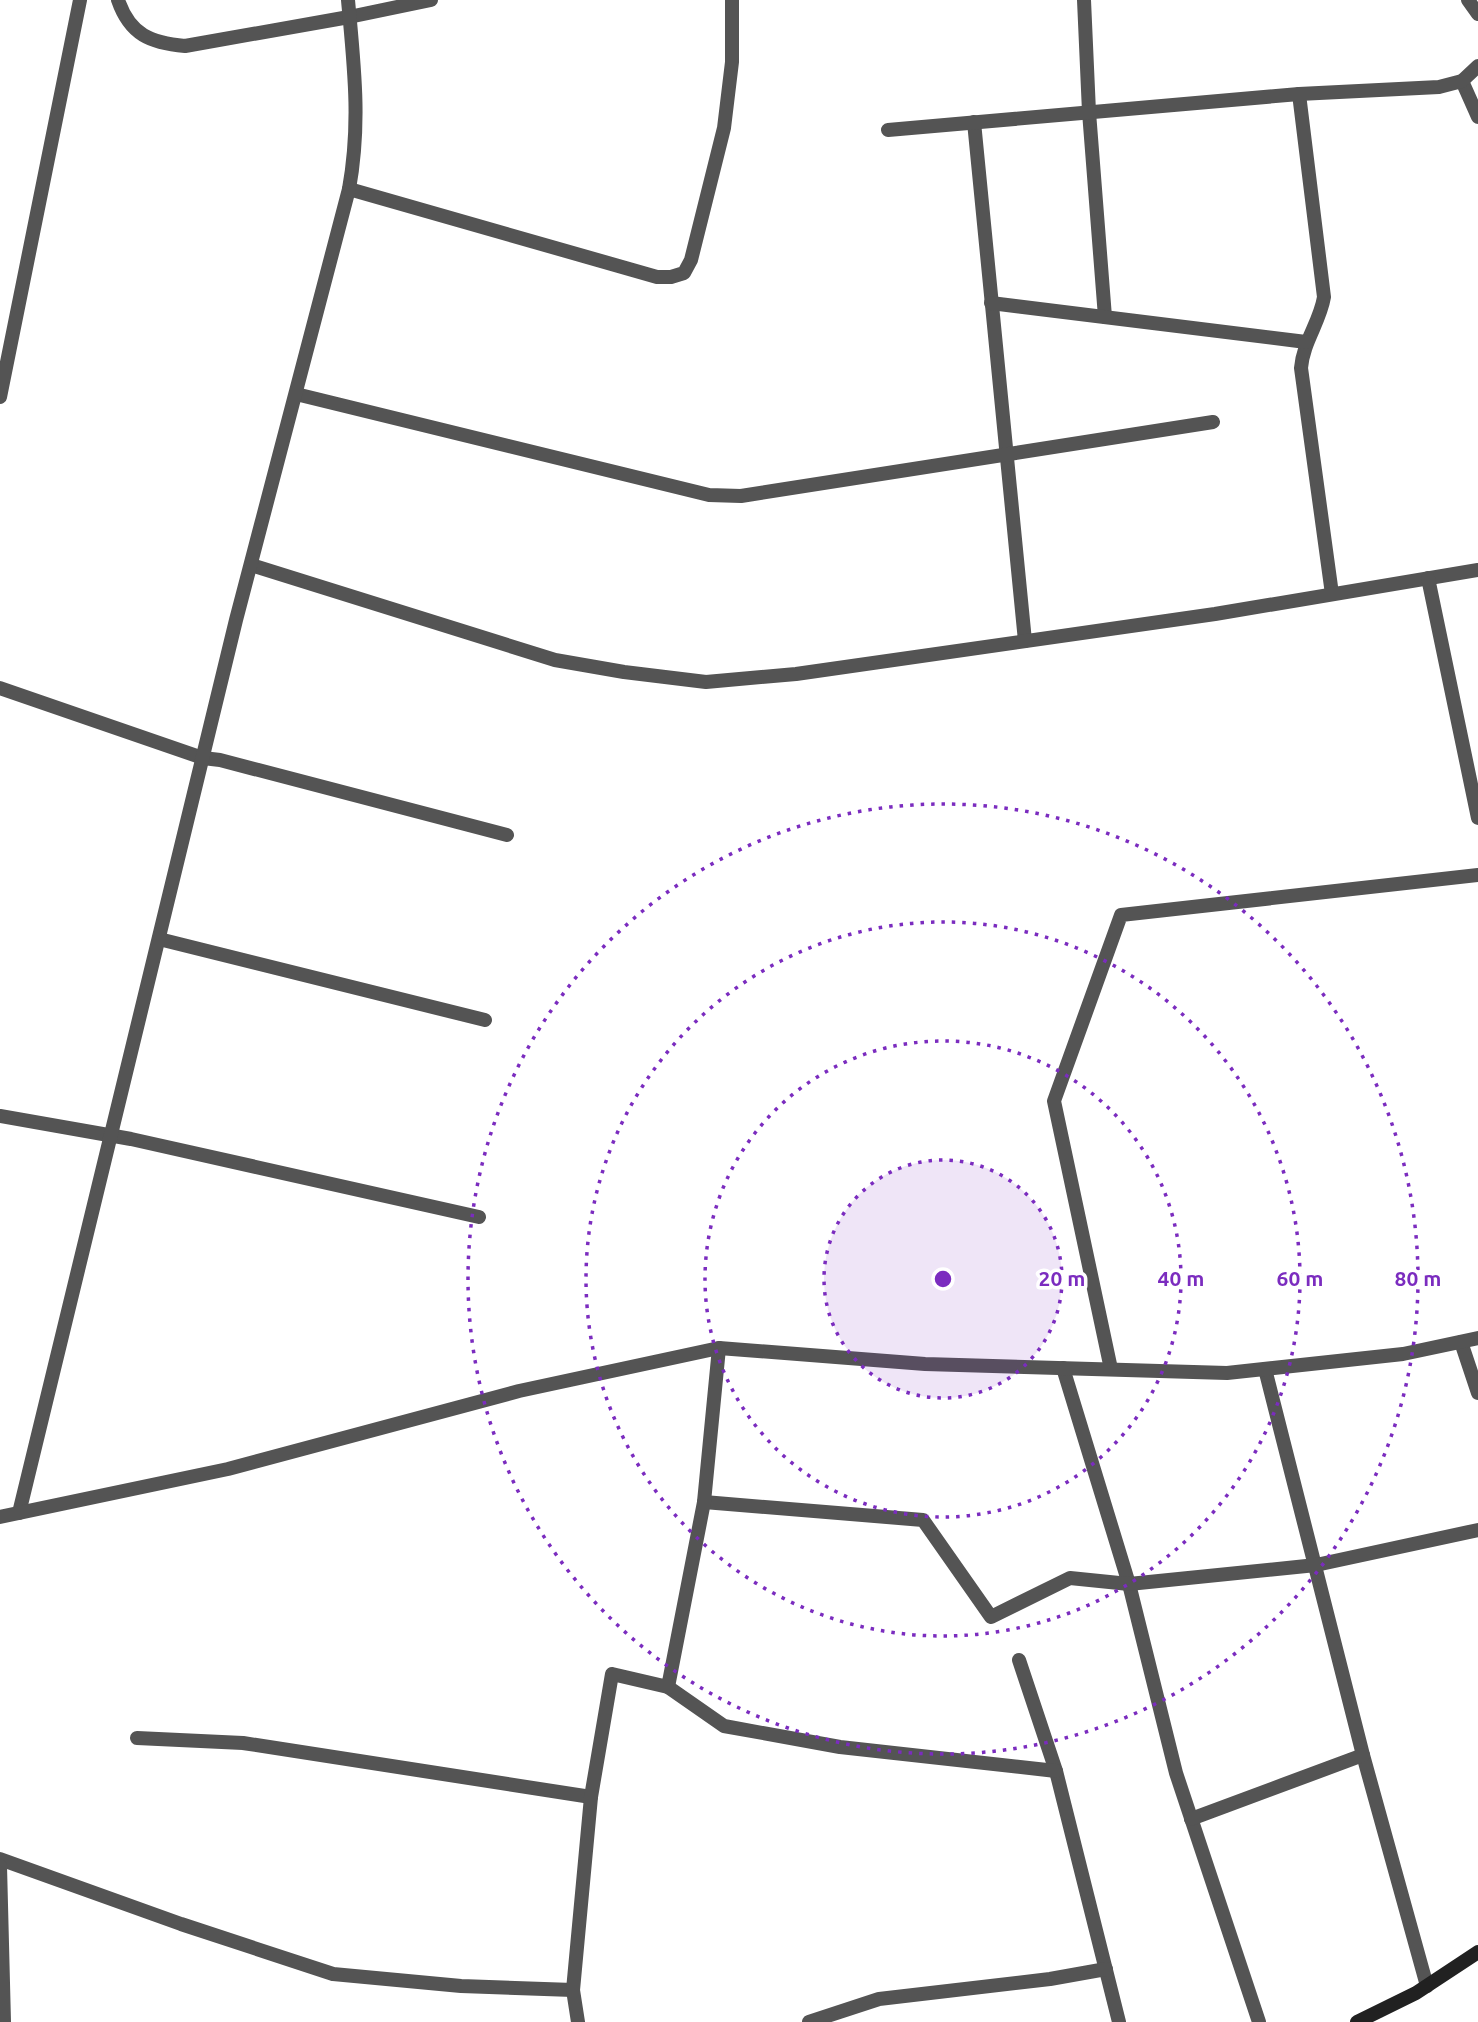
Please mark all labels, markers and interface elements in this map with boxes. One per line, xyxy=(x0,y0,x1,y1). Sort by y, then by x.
text: 20 m xyxy=(1039,1266,1085,1290)
text: 40 m xyxy=(1158,1266,1204,1290)
text: 60 m xyxy=(1277,1266,1323,1290)
text: 80 m xyxy=(1395,1266,1441,1290)
centre of rings xyxy=(931,1267,955,1291)

